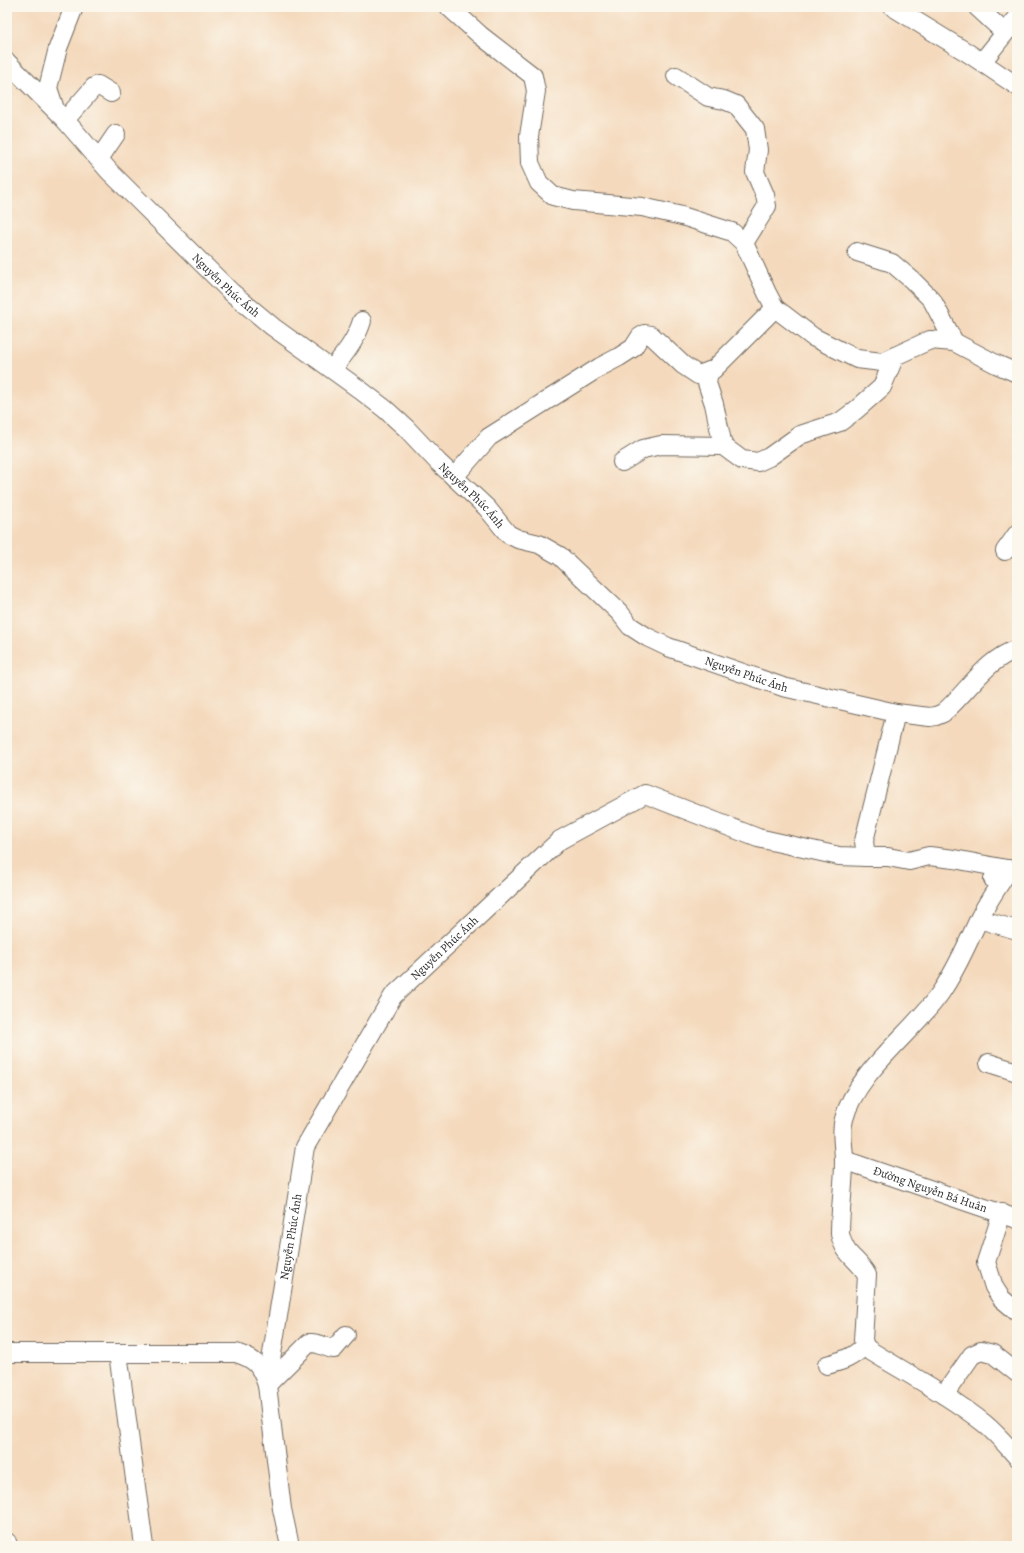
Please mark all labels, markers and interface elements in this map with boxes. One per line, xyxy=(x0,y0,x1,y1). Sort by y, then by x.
street label: Nguyễn Phúc Ánh xyxy=(189,250,264,321)
street label: Nguyễn Phúc Ánh xyxy=(435,459,508,532)
street label: Nguyễn Phúc Ánh xyxy=(703,652,790,696)
street label: Nguyễn Phúc Ánh xyxy=(407,912,482,984)
street label: Đường Nguyễn Bá Huân xyxy=(871,1162,990,1216)
street label: Nguyễn Phúc Ánh xyxy=(276,1192,306,1281)

